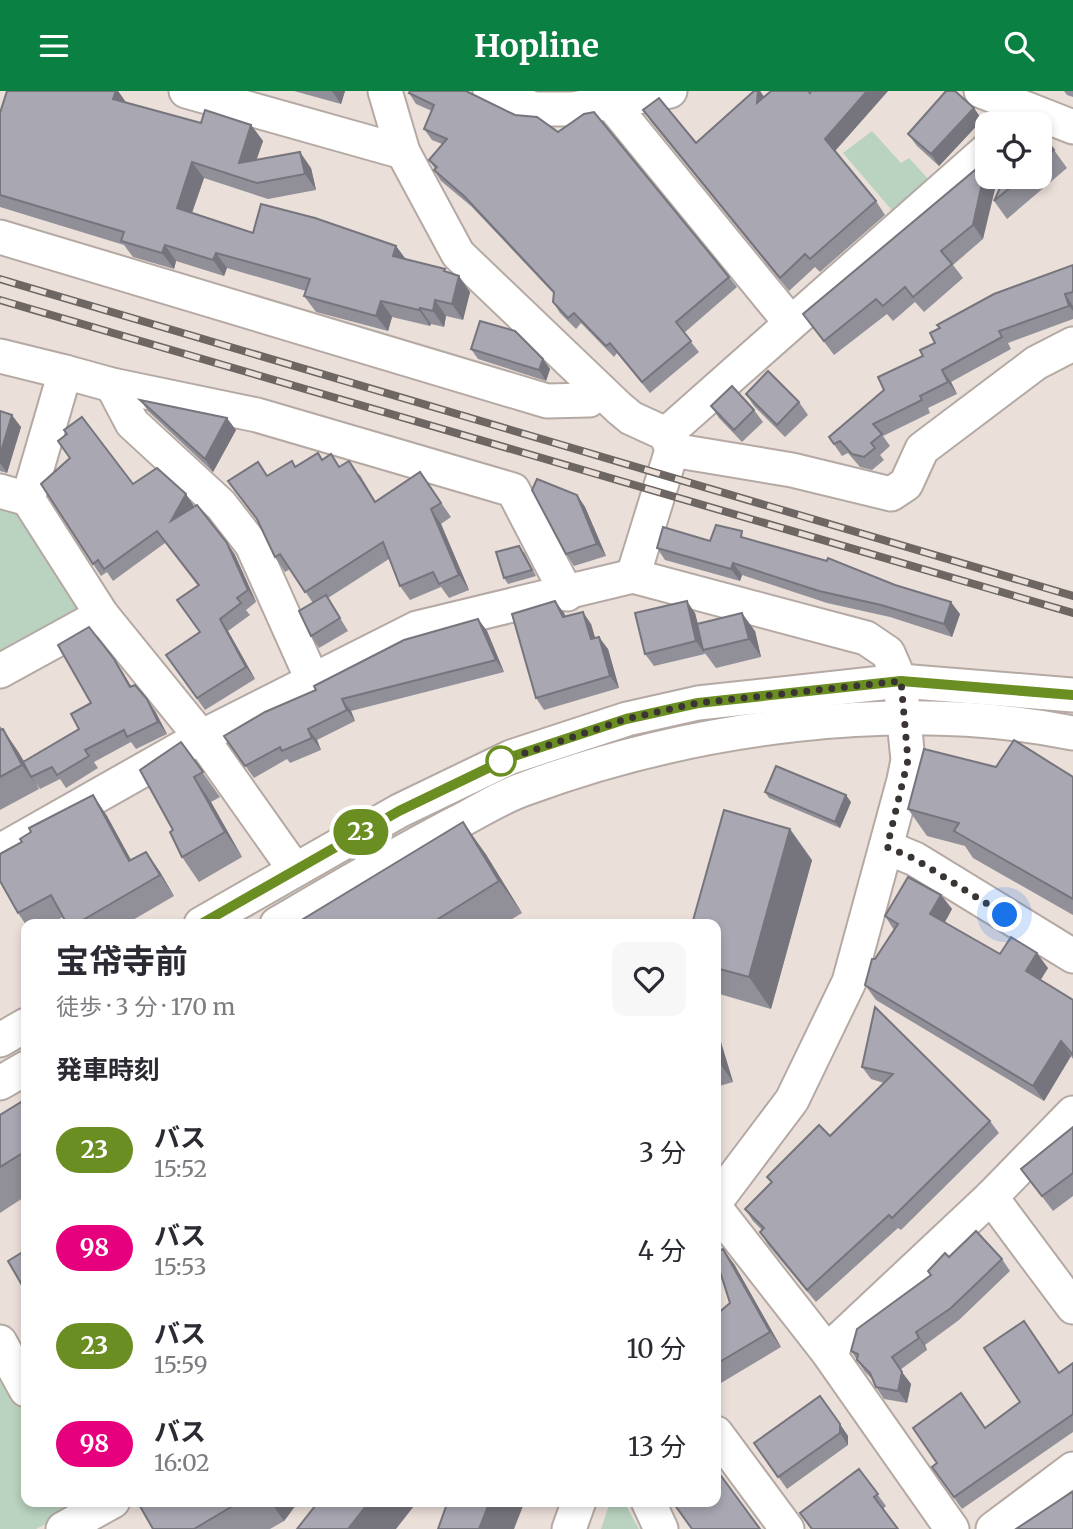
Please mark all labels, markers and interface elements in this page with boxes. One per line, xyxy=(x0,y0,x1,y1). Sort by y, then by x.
text: Hopline xyxy=(474,26,599,66)
icon: menu xyxy=(35,27,73,65)
icon: search xyxy=(1000,27,1038,65)
map controls xyxy=(975,112,1052,189)
button: locate xyxy=(975,112,1052,189)
unlabelled marker xyxy=(486,746,516,776)
line badge: 23 xyxy=(330,809,392,855)
text: 23 xyxy=(347,816,375,847)
your location xyxy=(987,897,1022,932)
text: 宝帒寺前 xyxy=(56,941,188,982)
button: heart xyxy=(612,942,686,1016)
text: 徒歩 · 3 分 · 170 m xyxy=(56,992,235,1021)
text: 発車時刻 xyxy=(56,1053,160,1086)
text: バス xyxy=(154,1121,206,1154)
text: 23 xyxy=(81,1134,108,1165)
text: 3 分 xyxy=(639,1136,686,1169)
text: 15:52 xyxy=(154,1154,207,1183)
text: バス xyxy=(154,1219,206,1252)
text: 98 xyxy=(80,1232,109,1263)
text: 4 分 xyxy=(638,1234,686,1267)
text: 15:53 xyxy=(154,1252,207,1281)
text: バス xyxy=(154,1317,206,1350)
text: 23 xyxy=(81,1330,108,1361)
text: 10 分 xyxy=(626,1332,686,1365)
text: 15:59 xyxy=(154,1350,208,1379)
text: バス xyxy=(154,1415,206,1448)
text: 98 xyxy=(80,1428,109,1459)
text: 13 分 xyxy=(628,1430,686,1463)
text: 16:02 xyxy=(154,1448,210,1477)

